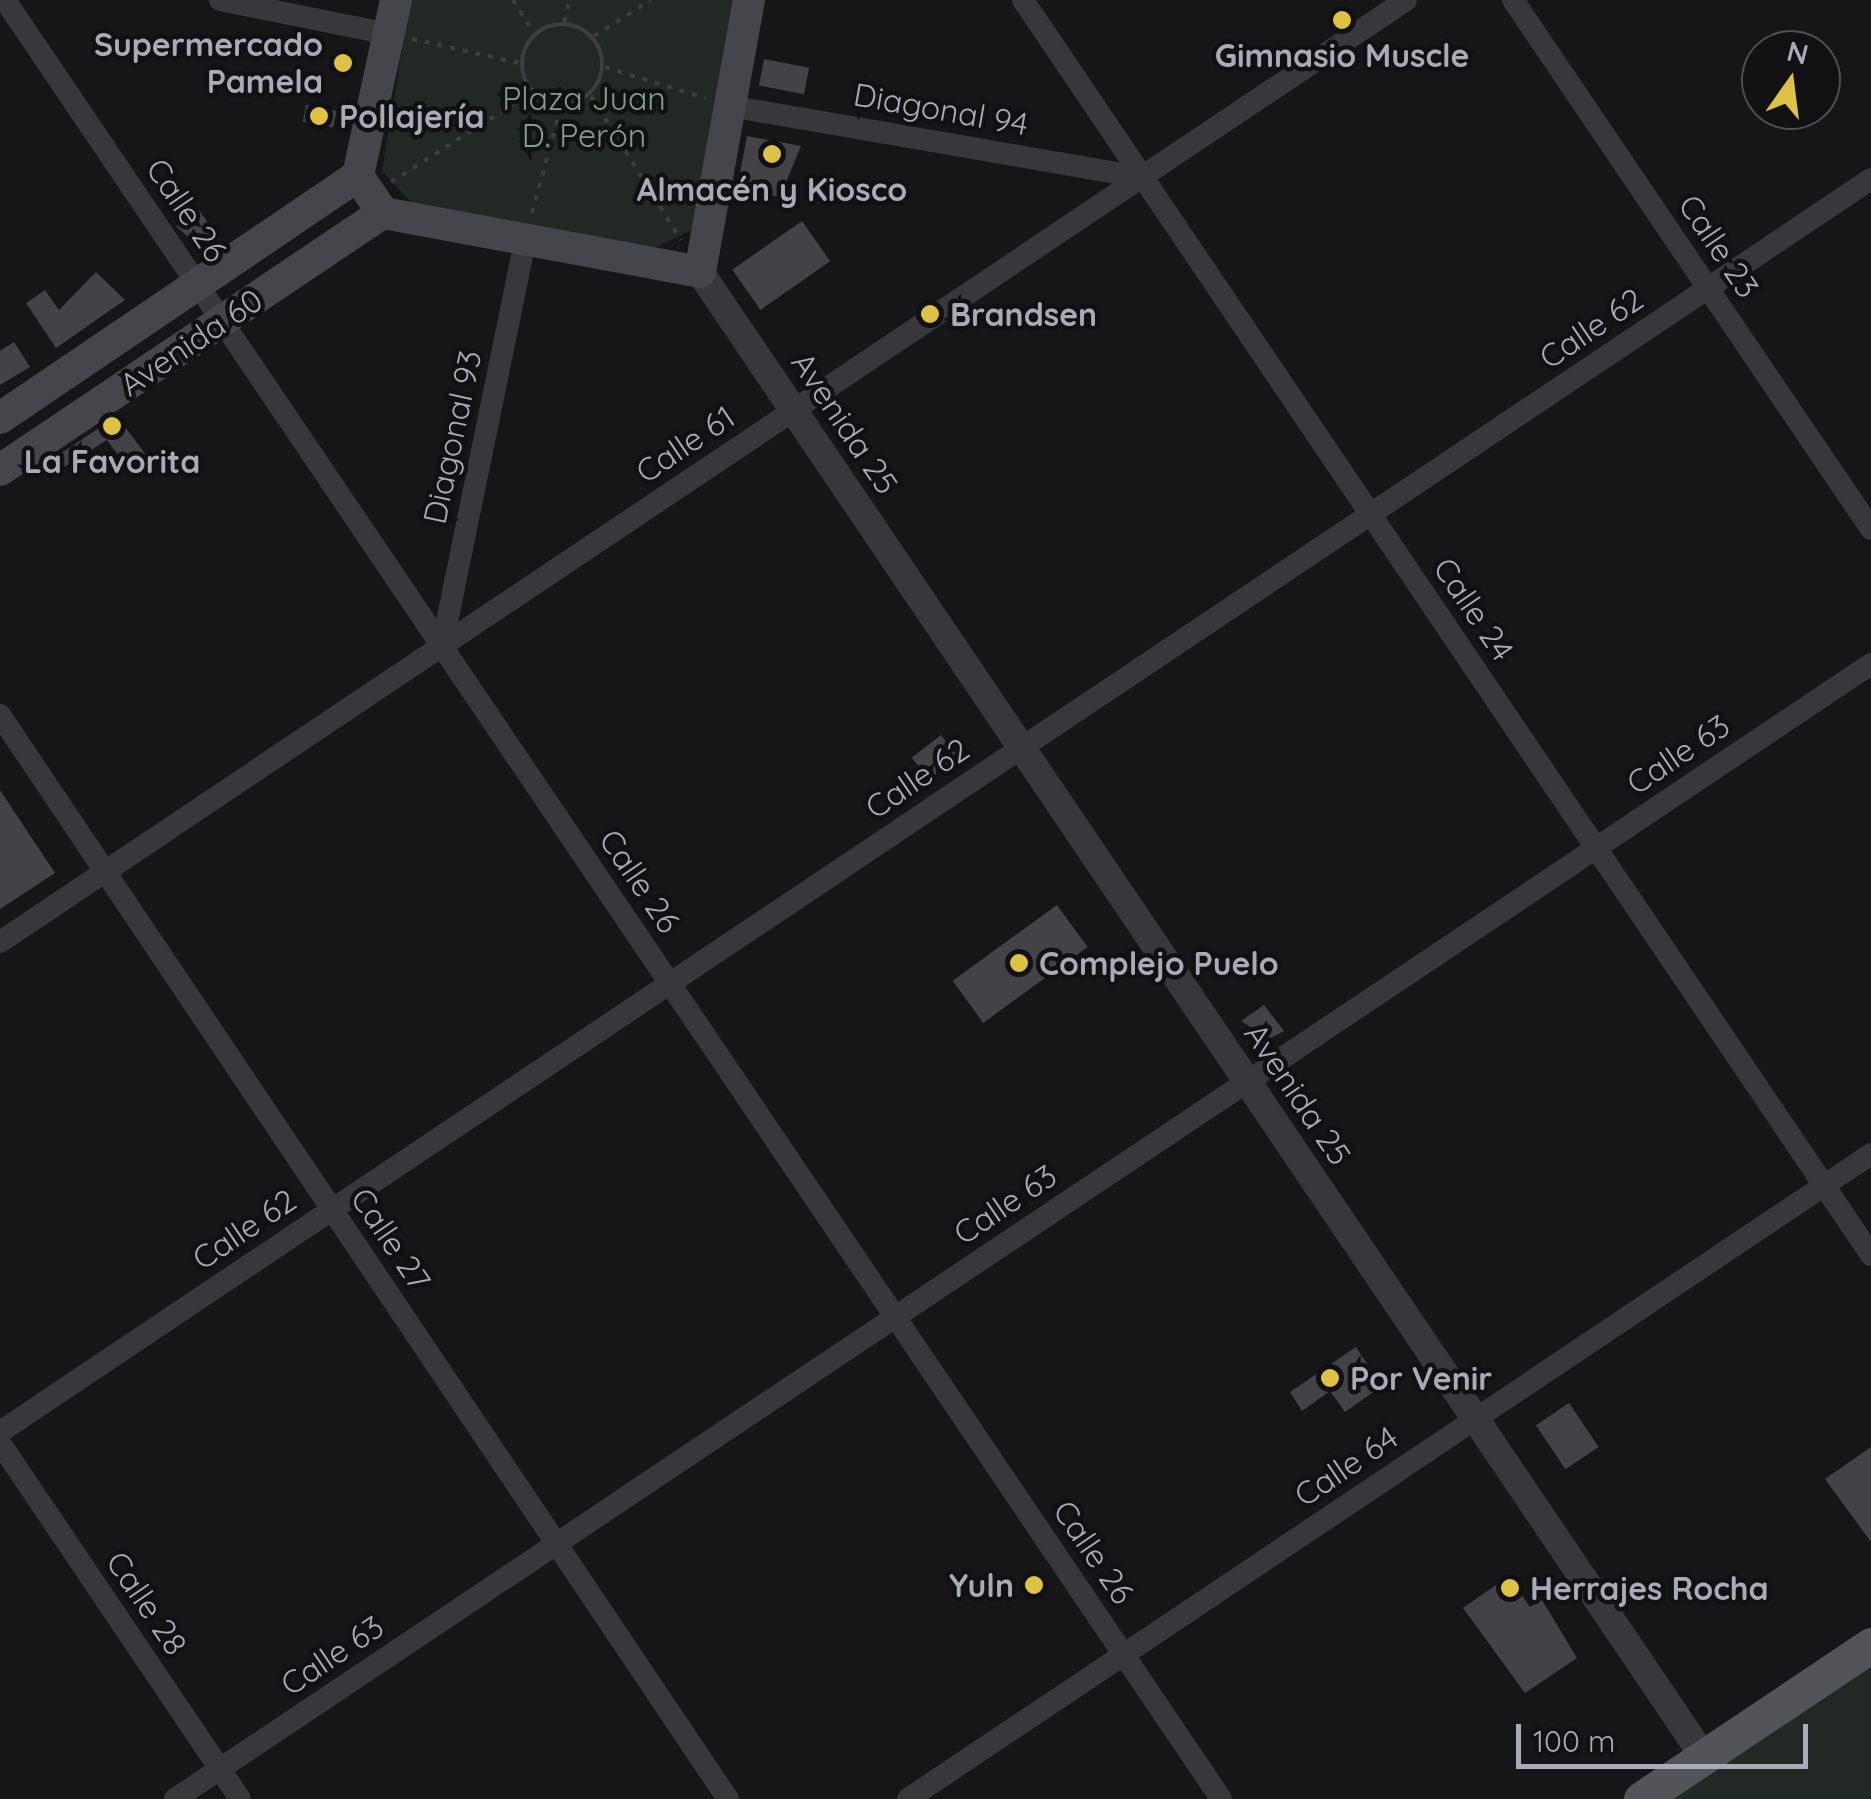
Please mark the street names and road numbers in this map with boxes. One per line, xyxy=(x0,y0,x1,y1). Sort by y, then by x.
street label: Diagonal 94 xyxy=(851,75,1031,143)
street label: Calle 26 xyxy=(139,151,235,269)
street label: Calle 23 xyxy=(1671,187,1767,305)
street label: Avenida 60 xyxy=(112,280,270,404)
street label: Calle 62 xyxy=(1532,280,1650,376)
street label: Avenida 25 xyxy=(784,345,906,501)
street label: Diagonal 93 xyxy=(415,347,489,527)
street label: Calle 61 xyxy=(629,397,741,491)
street label: Calle 24 xyxy=(1426,550,1522,668)
street label: Calle 63 xyxy=(1619,706,1737,802)
street label: Calle 62 xyxy=(858,730,976,826)
street label: Calle 26 xyxy=(592,822,688,940)
street label: Avenida 25 xyxy=(1237,1016,1359,1172)
street label: Calle 63 xyxy=(946,1156,1064,1252)
street label: Calle 62 xyxy=(185,1181,303,1277)
street label: Calle 27 xyxy=(343,1181,439,1297)
street label: Calle 64 xyxy=(1287,1418,1405,1514)
street label: Calle 26 xyxy=(1046,1493,1142,1611)
street label: Calle 28 xyxy=(99,1544,195,1662)
street label: Calle 63 xyxy=(273,1607,391,1703)

